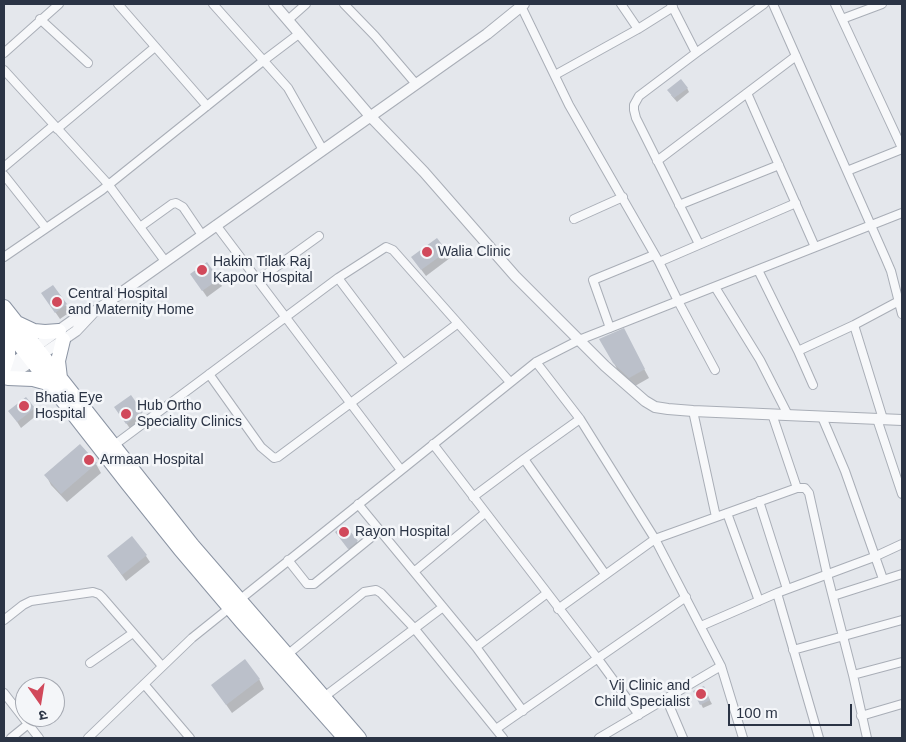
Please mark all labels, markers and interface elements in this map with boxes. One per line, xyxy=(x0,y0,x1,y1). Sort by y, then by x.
place label: Walia Clinic xyxy=(438,244,511,260)
marker: Walia Clinic xyxy=(420,245,434,259)
place label: Hakim Tilak Raj Kapoor Hospital xyxy=(213,254,313,286)
marker: Hakim Tilak Raj Kapoor Hospital xyxy=(195,263,209,277)
place label: Central Hospital and Maternity Home xyxy=(68,286,194,318)
marker: Central Hospital and Maternity Home xyxy=(50,295,64,309)
place label: Bhatia Eye Hospital xyxy=(35,390,103,422)
place label: Hub Ortho Speciality Clinics xyxy=(137,398,242,431)
marker: Bhatia Eye Hospital xyxy=(17,399,31,413)
marker: Hub Ortho Speciality Clinics xyxy=(119,407,133,421)
place label: Armaan Hospital xyxy=(100,452,203,468)
marker: Armaan Hospital xyxy=(82,453,96,467)
place label: Rayon Hospital xyxy=(355,524,450,540)
marker: Rayon Hospital xyxy=(337,525,351,539)
north arrow xyxy=(15,677,65,727)
place label: Vij Clinic and Child Specialist xyxy=(594,678,690,710)
marker: Vij Clinic and Child Specialist xyxy=(694,687,708,701)
scale bar xyxy=(731,694,855,726)
text: 100 m xyxy=(736,704,778,721)
text: उ xyxy=(37,707,49,724)

